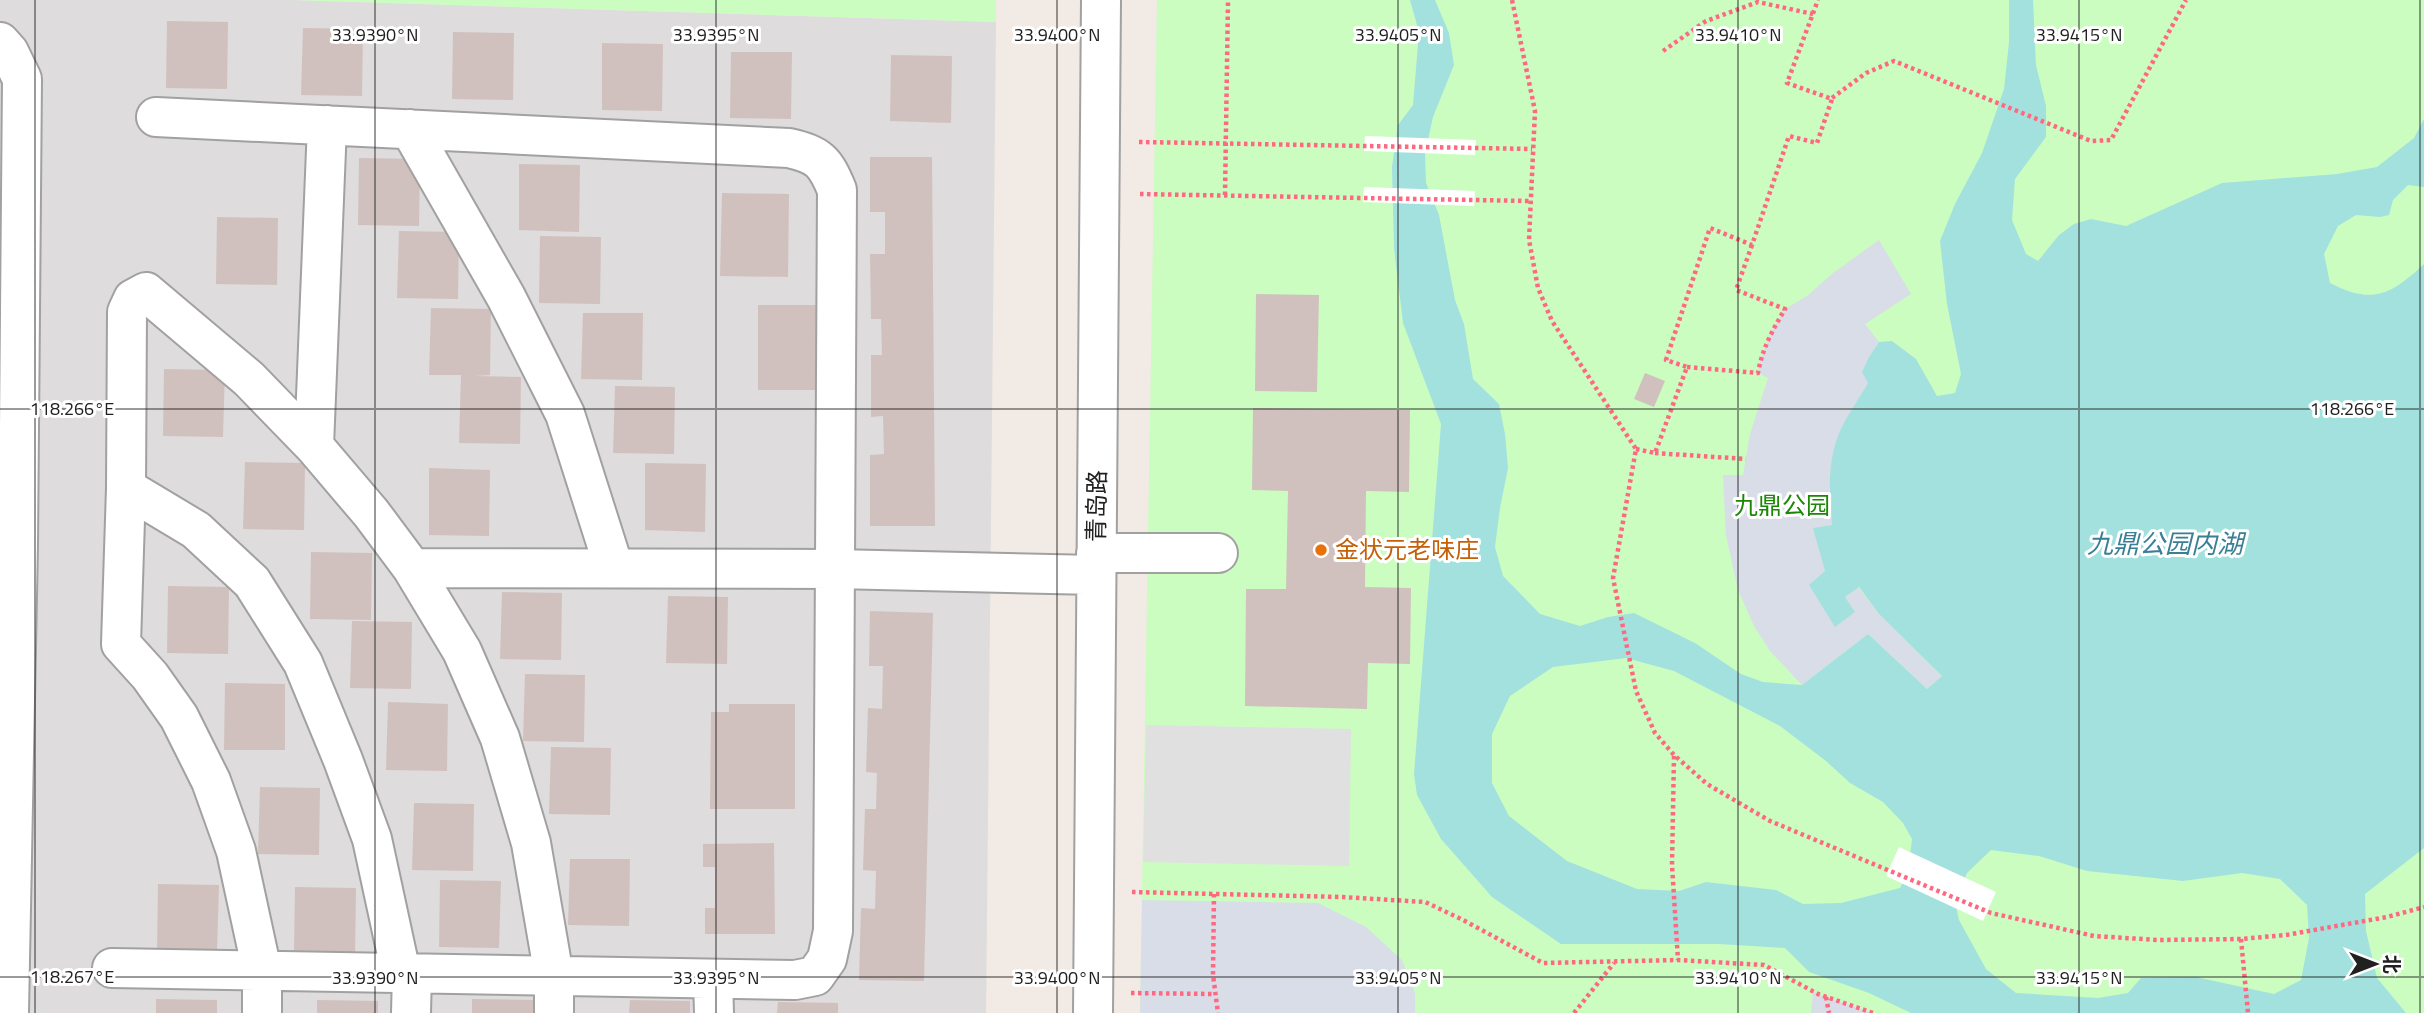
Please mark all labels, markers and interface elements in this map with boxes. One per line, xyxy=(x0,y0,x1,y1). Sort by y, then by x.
text: 33.9390°N xyxy=(332,21,418,48)
text: 33.9395°N xyxy=(673,21,759,48)
text: 33.9400°N xyxy=(1014,21,1100,48)
text: 33.9405°N xyxy=(1355,21,1441,48)
text: 33.9410°N xyxy=(1695,21,1781,48)
text: 33.9415°N xyxy=(2036,21,2122,48)
text: 118.266°E xyxy=(30,395,114,422)
text: 118.266°E xyxy=(2310,395,2394,422)
street label: 青岛路 xyxy=(1077,470,1115,542)
park label: 九鼎公园 xyxy=(1734,487,1830,523)
water label: 九鼎公园内湖 xyxy=(2087,524,2247,563)
place label: 金状元老味庄 xyxy=(1335,531,1479,567)
marker: 金状元老味庄 xyxy=(1313,542,1329,558)
north arrow xyxy=(2340,929,2410,999)
text: 北 xyxy=(2378,954,2407,974)
text: 118.267°E xyxy=(30,963,114,990)
text: 33.9390°N xyxy=(332,964,418,991)
text: 33.9395°N xyxy=(673,964,759,991)
text: 33.9400°N xyxy=(1014,964,1100,991)
text: 33.9405°N xyxy=(1355,964,1441,991)
text: 33.9410°N xyxy=(1695,964,1781,991)
text: 33.9415°N xyxy=(2036,964,2122,991)

